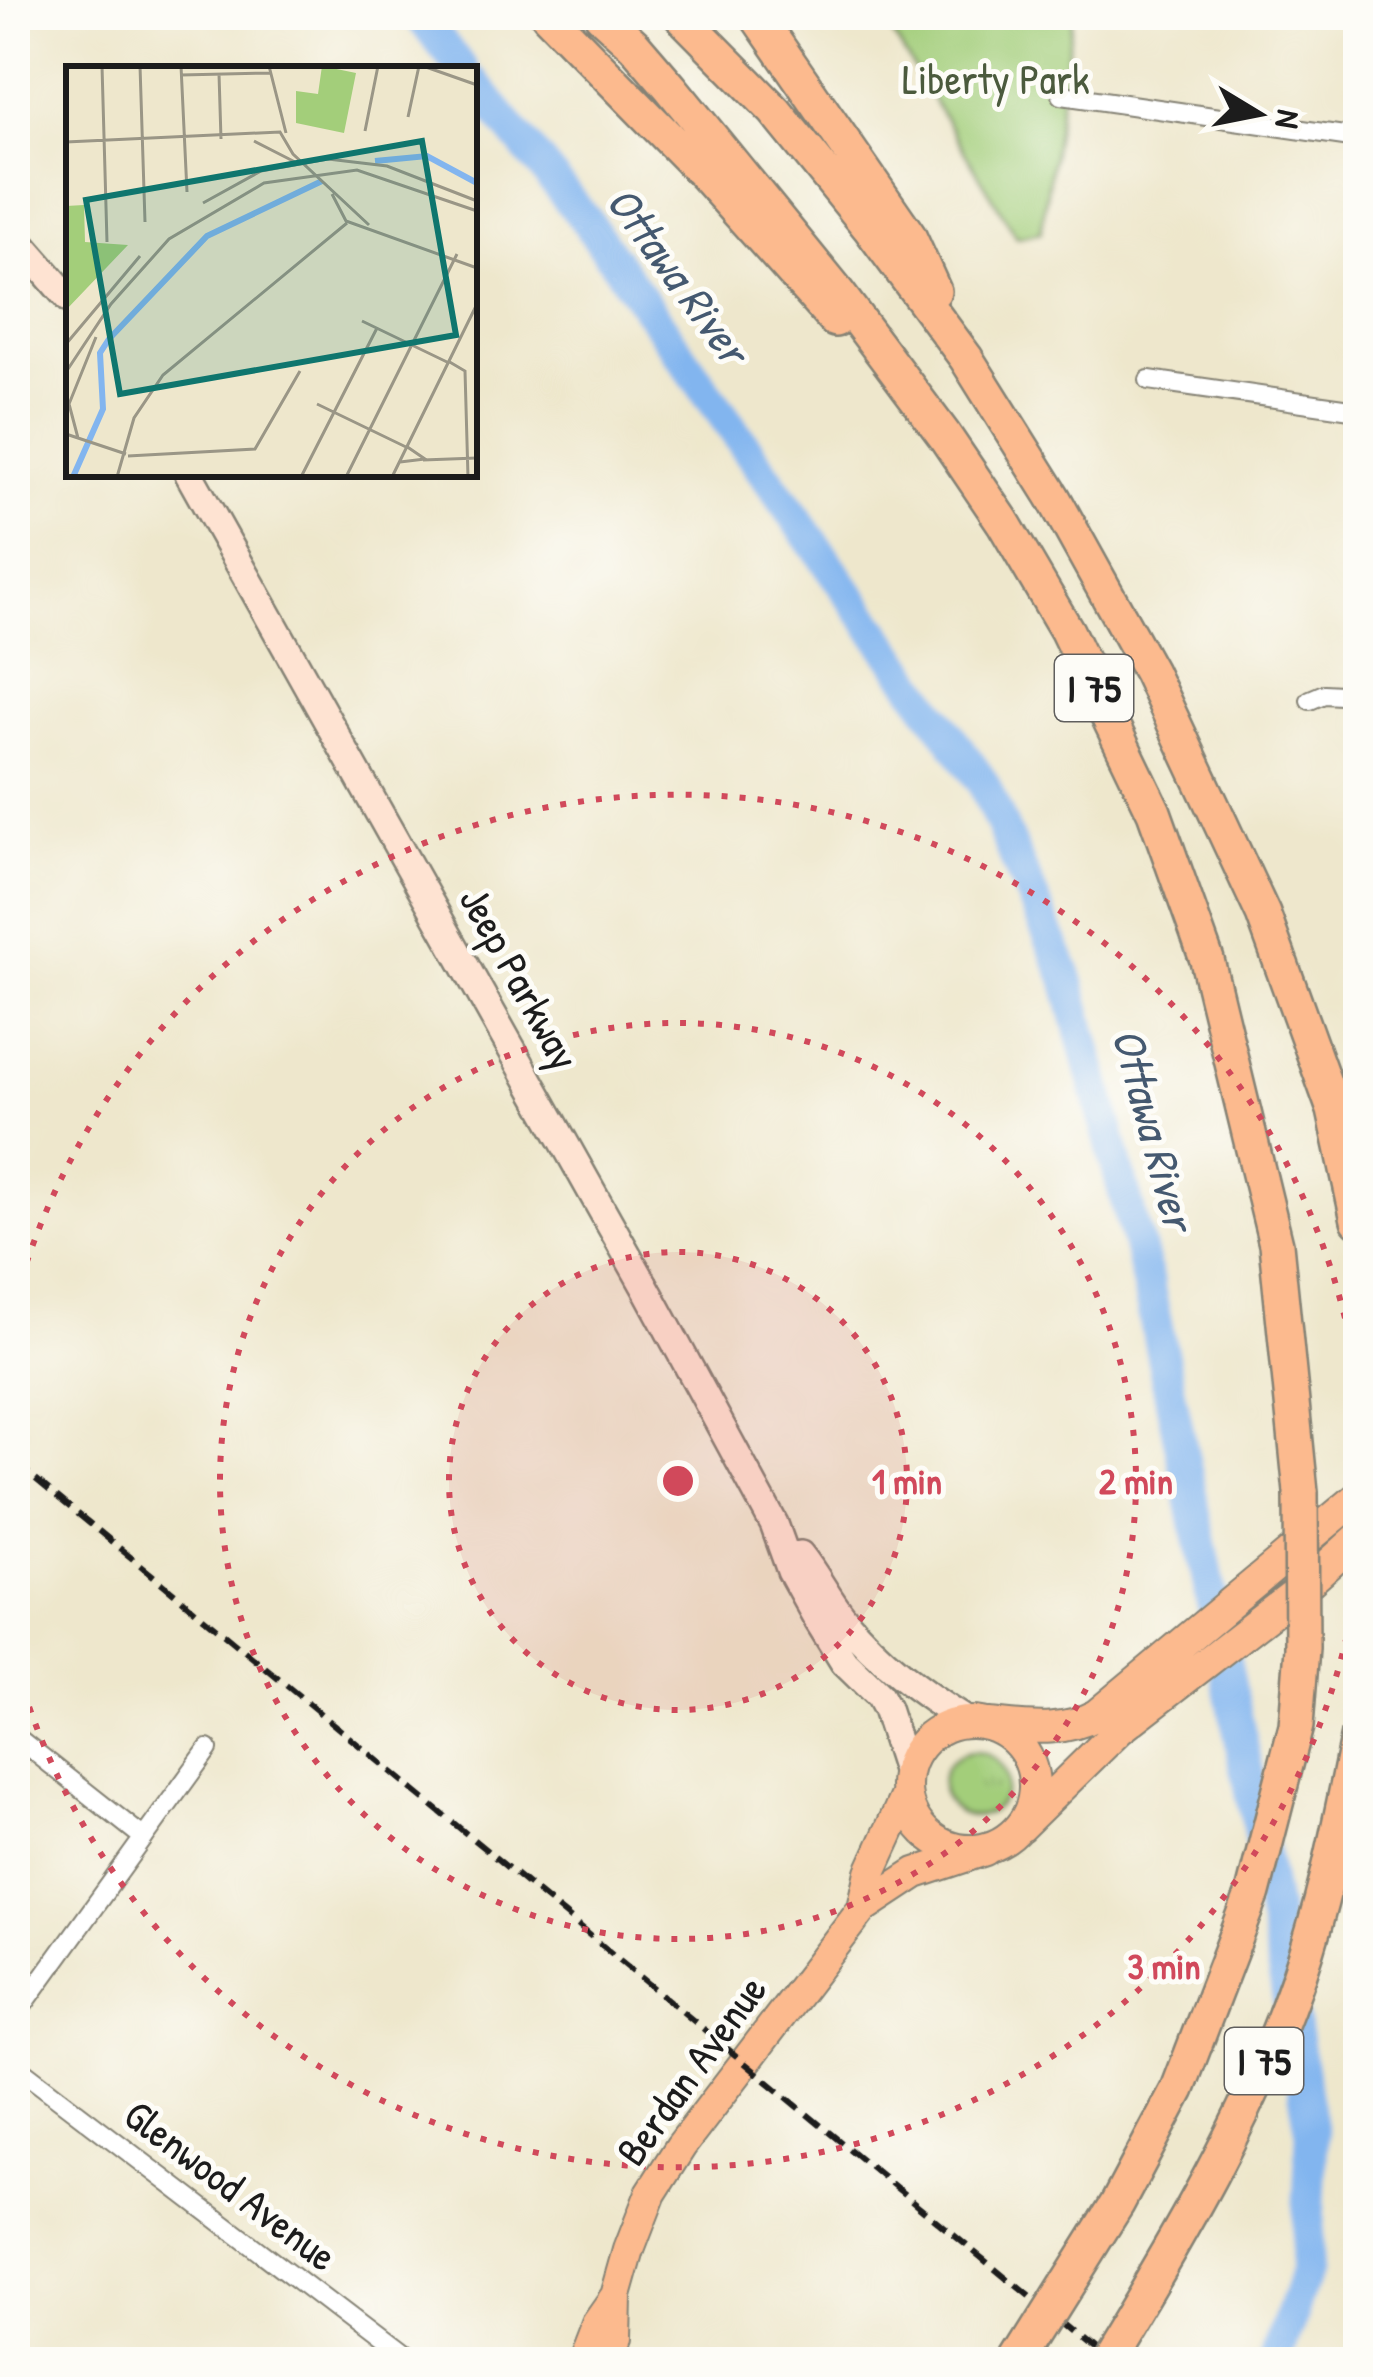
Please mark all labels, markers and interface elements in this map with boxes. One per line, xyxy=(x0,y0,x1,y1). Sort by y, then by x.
park label: Liberty Park xyxy=(902,50,1090,107)
north arrow xyxy=(1199,54,1319,174)
inset map xyxy=(66,66,477,477)
text: N xyxy=(1265,107,1312,132)
water label: Ottawa River xyxy=(593,173,766,380)
road number: I 75 xyxy=(1055,655,1133,721)
street label: Jeep Parkway xyxy=(447,876,594,1079)
water label: Ottawa River xyxy=(1098,1021,1212,1241)
text: 1 min xyxy=(872,1456,942,1505)
text: 2 min xyxy=(1099,1456,1173,1505)
centre of rings xyxy=(657,1460,699,1502)
text: 3 min xyxy=(1127,1941,1201,1990)
street label: Berdan Avenue xyxy=(602,1963,779,2176)
road number: I 75 xyxy=(1225,2028,1303,2094)
street label: Glenwood Avenue xyxy=(113,2086,349,2283)

